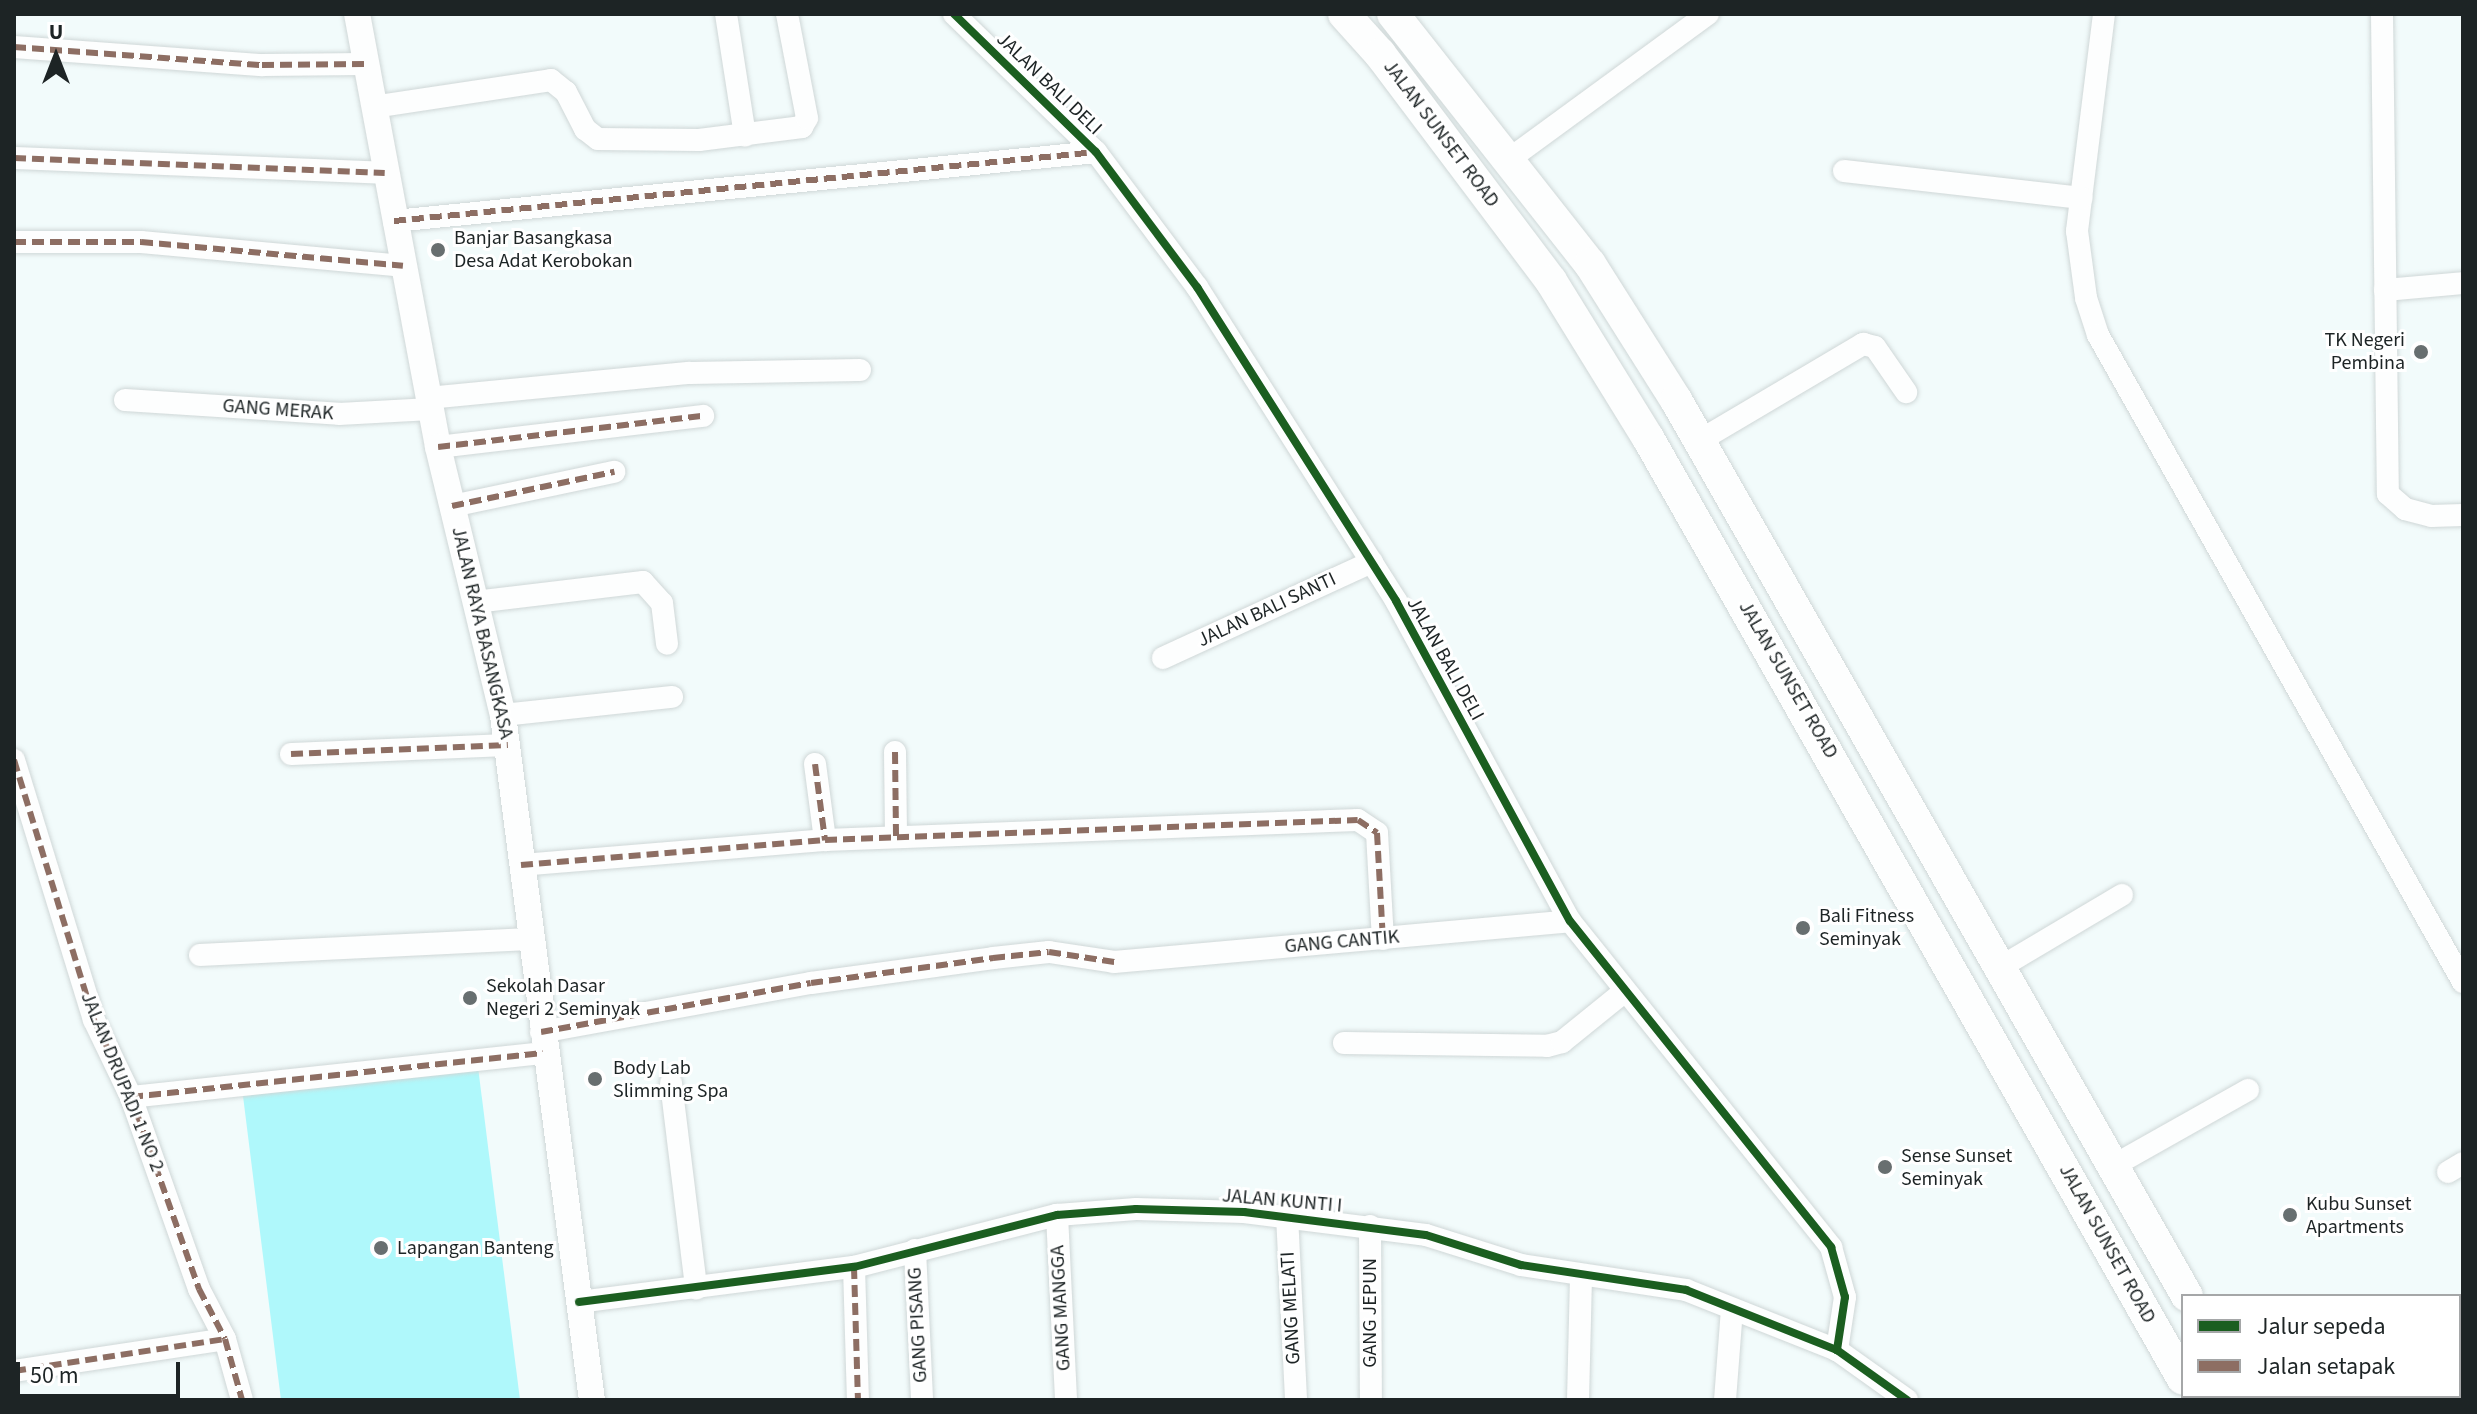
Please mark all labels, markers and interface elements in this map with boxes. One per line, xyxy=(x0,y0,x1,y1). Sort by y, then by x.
north arrow xyxy=(16,16,96,96)
text: U xyxy=(49,16,63,48)
street label: JALAN BALI DELI xyxy=(991,28,1107,140)
street label: JALAN SUNSET ROAD xyxy=(1378,56,1504,212)
place label: Banjar Basangkasa Desa Adat Kerobokan xyxy=(454,226,633,273)
marker: Banjar Basangkasa Desa Adat Kerobokan xyxy=(429,241,447,259)
place label: TK Negeri Pembina xyxy=(2324,328,2405,375)
marker: TK Negeri Pembina xyxy=(2412,343,2430,361)
street label: GANG MERAK xyxy=(222,394,334,426)
street label: JALAN RAYA BASANGKASA xyxy=(446,524,518,742)
street label: JALAN BALI SANTI xyxy=(1194,567,1340,653)
street label: JALAN BALI DELI xyxy=(1401,593,1489,725)
street label: JALAN SUNSET ROAD xyxy=(1733,597,1843,763)
place label: Bali Fitness Seminyak xyxy=(1819,904,1914,951)
marker: Bali Fitness Seminyak xyxy=(1794,919,1812,937)
street label: GANG CANTIK xyxy=(1284,925,1400,959)
place label: Sekolah Dasar Negeri 2 Seminyak xyxy=(486,974,640,1021)
street label: JALAN DRUPADI 1 NO 2 xyxy=(75,989,169,1175)
marker: Sekolah Dasar Negeri 2 Seminyak xyxy=(461,989,479,1007)
place label: Body Lab Slimming Spa xyxy=(613,1056,728,1103)
marker: Body Lab Slimming Spa xyxy=(584,1068,606,1090)
place label: Sense Sunset Seminyak xyxy=(1901,1144,2012,1191)
marker: Sense Sunset Seminyak xyxy=(1876,1158,1894,1176)
street label: JALAN SUNSET ROAD xyxy=(2053,1160,2161,1328)
street label: JALAN KUNTI I xyxy=(1221,1184,1343,1218)
place label: Kubu Sunset Apartments xyxy=(2306,1192,2411,1239)
marker: Kubu Sunset Apartments xyxy=(2281,1206,2299,1224)
place label: Lapangan Banteng xyxy=(397,1236,554,1260)
marker: Lapangan Banteng xyxy=(372,1239,390,1257)
street label: GANG MANGGA xyxy=(1046,1244,1076,1372)
street label: GANG MELATI xyxy=(1276,1251,1306,1365)
street label: GANG JEPUN xyxy=(1358,1258,1382,1368)
street label: GANG PISANG xyxy=(903,1267,933,1383)
legend xyxy=(2181,1294,2461,1398)
text: Jalur sepeda xyxy=(2257,1309,2386,1344)
scale bar xyxy=(20,1346,184,1396)
text: Jalan setapak xyxy=(2257,1349,2395,1384)
text: 50 m xyxy=(30,1358,79,1393)

